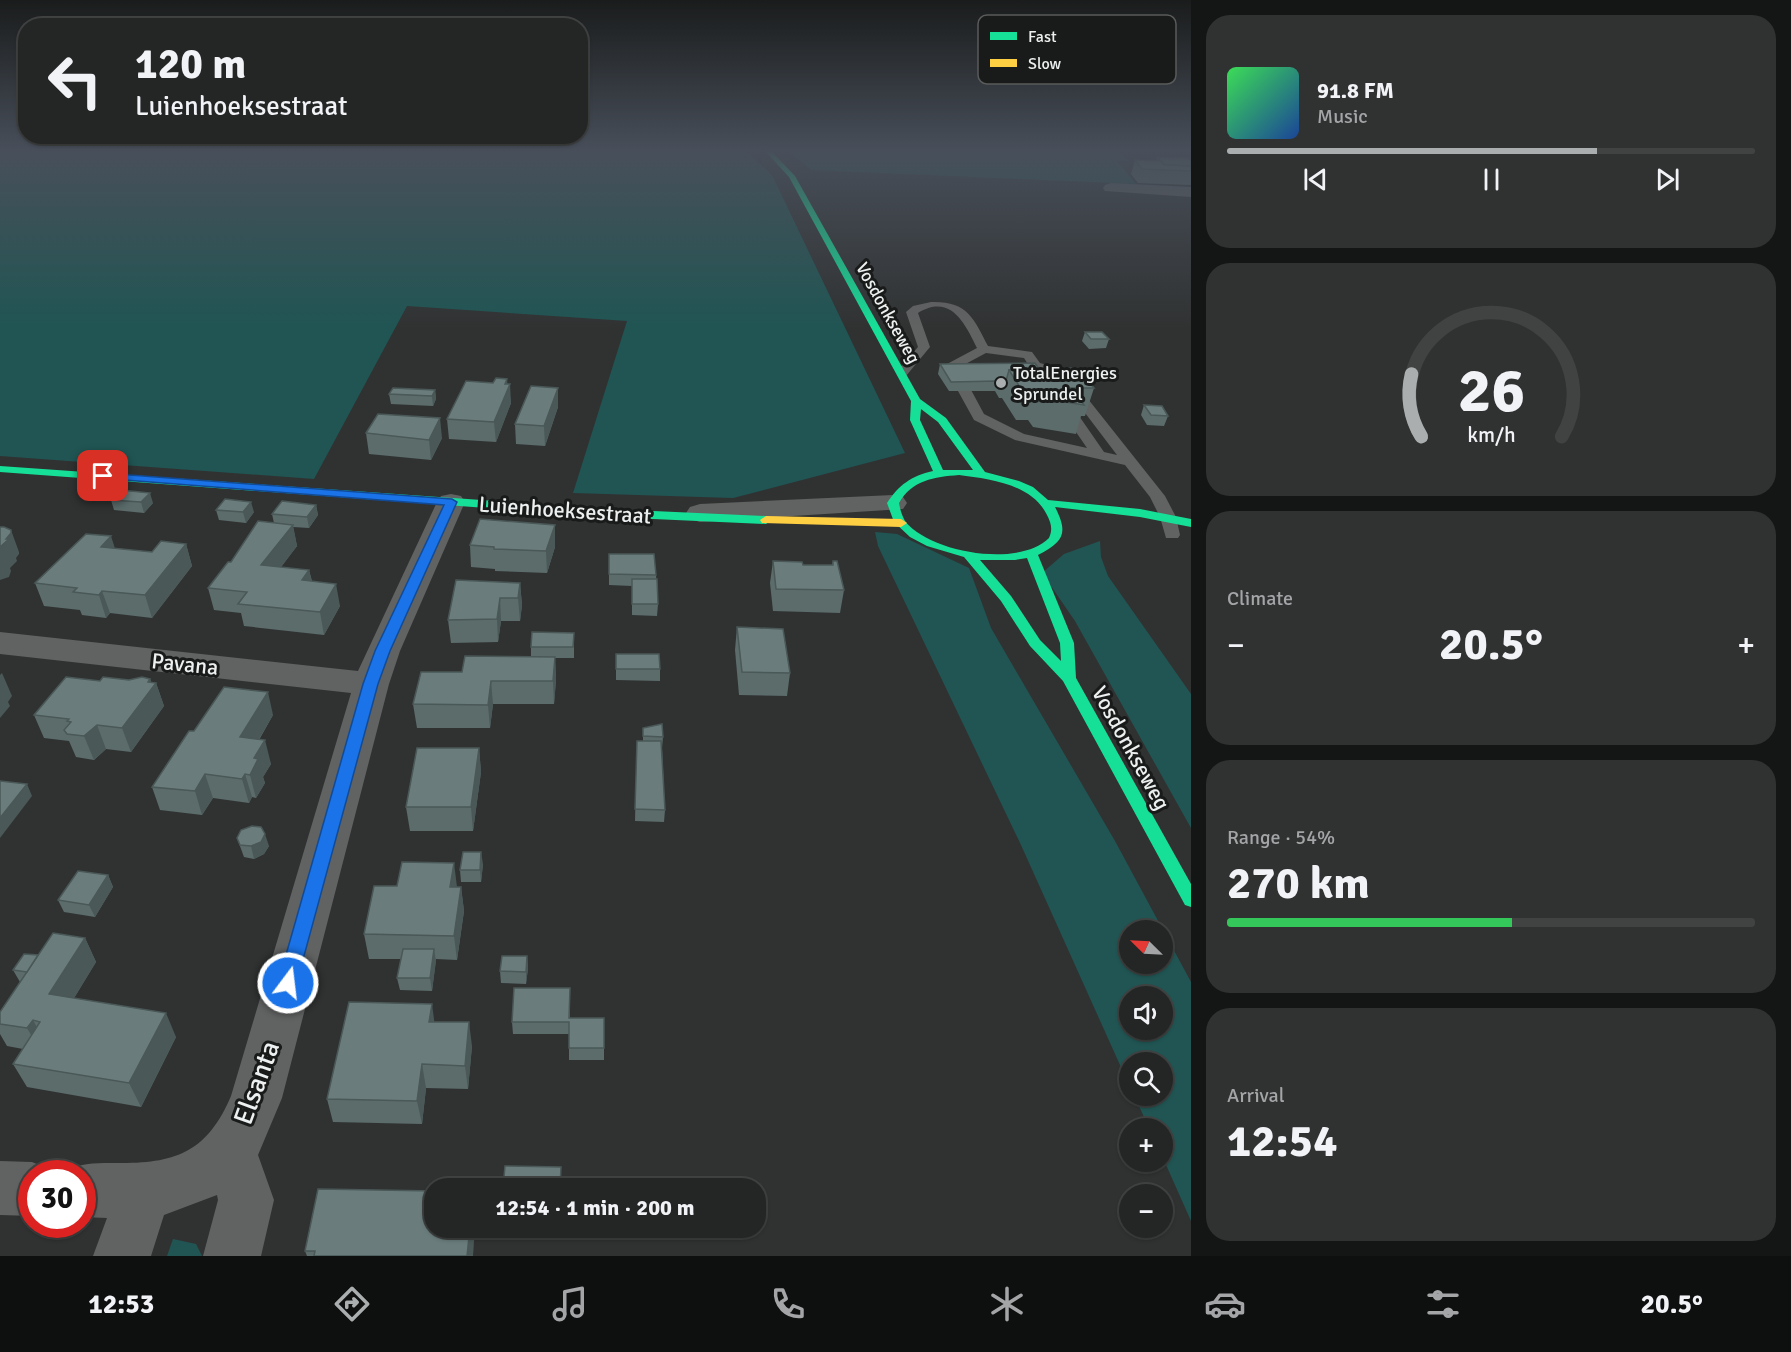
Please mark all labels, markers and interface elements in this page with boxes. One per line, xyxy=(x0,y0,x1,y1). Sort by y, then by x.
legend xyxy=(978,15,1176,84)
text: Fast xyxy=(1028,27,1057,47)
text: 120 m xyxy=(135,39,246,90)
icon: left xyxy=(36,42,114,120)
text: Slow xyxy=(1028,54,1062,74)
text: 91.8 FM xyxy=(1317,77,1394,104)
text: Luienhoeksestraat xyxy=(135,90,347,123)
text: Music xyxy=(1317,104,1368,129)
icon: previous xyxy=(1299,163,1332,196)
icon: pause xyxy=(1475,163,1508,196)
icon: next xyxy=(1651,163,1684,196)
street label: Vosdonkseweg xyxy=(851,259,925,367)
text: 26 xyxy=(1457,352,1525,429)
place label: TotalEnergies Sprundel xyxy=(1013,362,1117,405)
marker: TotalEnergies Sprundel xyxy=(994,376,1008,390)
text: km/h xyxy=(1467,422,1515,448)
pin xyxy=(77,450,128,501)
icon: arrive xyxy=(86,459,119,492)
street label: Luienhoeksestraat xyxy=(478,490,653,530)
text: Climate xyxy=(1227,586,1293,611)
text: 20.5° xyxy=(1439,617,1543,672)
text: − xyxy=(1227,625,1245,666)
text: + xyxy=(1737,625,1755,666)
street label: Pavana xyxy=(150,647,220,681)
street label: Vosdonkseweg xyxy=(1086,681,1176,815)
text: Range · 54% xyxy=(1227,825,1335,850)
text: 270 km xyxy=(1227,856,1370,911)
north arrow xyxy=(1119,920,1173,974)
map controls xyxy=(1119,920,1173,1238)
position arrow xyxy=(256,951,320,1015)
button: sound xyxy=(1119,986,1173,1040)
street label: Elsanta xyxy=(227,1037,287,1129)
button: search xyxy=(1119,1052,1173,1106)
text: Arrival xyxy=(1227,1083,1285,1108)
text: 12:54 xyxy=(1227,1114,1337,1169)
button: + xyxy=(1119,1118,1173,1172)
speed limit sign: 30 xyxy=(18,1160,96,1238)
button: − xyxy=(1119,1184,1173,1238)
text: 12:54 · 1 min · 200 m xyxy=(495,1194,695,1221)
icon: directions xyxy=(331,1283,373,1325)
icon: music xyxy=(549,1283,591,1325)
icon: phone xyxy=(767,1283,809,1325)
icon: climate xyxy=(986,1283,1028,1325)
icon: car xyxy=(1204,1283,1246,1325)
icon: filters xyxy=(1422,1283,1464,1325)
text: 12:53 xyxy=(88,1288,154,1321)
text: 20.5° xyxy=(1641,1288,1703,1321)

